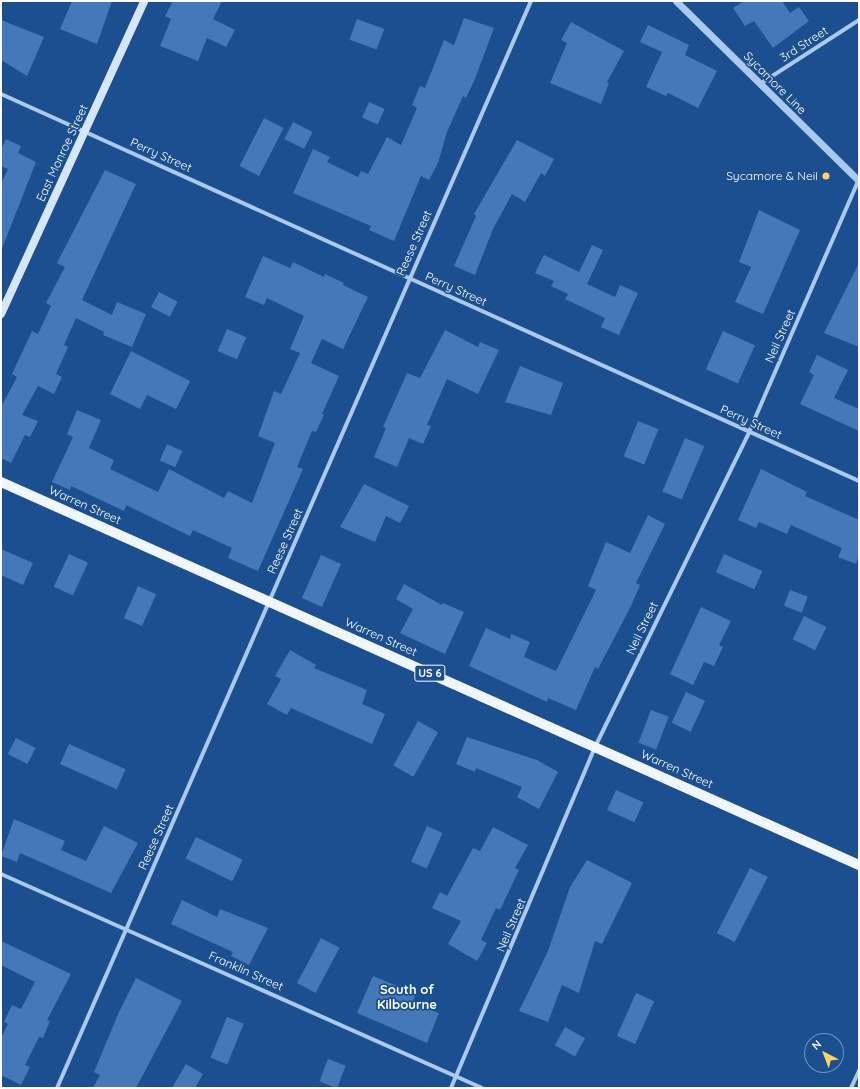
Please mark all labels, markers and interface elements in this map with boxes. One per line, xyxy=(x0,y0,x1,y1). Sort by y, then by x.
street label: 3rd Street xyxy=(777,23,831,65)
street label: Sycamore Line xyxy=(741,49,809,117)
street label: East Monroe Street xyxy=(33,102,91,204)
street label: Perry Street xyxy=(128,135,194,175)
place label: Sycamore & Neil xyxy=(726,169,818,183)
marker: Sycamore & Neil xyxy=(821,171,831,181)
street label: Reese Street xyxy=(393,208,435,278)
street label: Perry Street xyxy=(423,269,489,309)
street label: Neil Street xyxy=(762,307,798,365)
street label: Perry Street xyxy=(718,402,784,442)
street label: Warren Street xyxy=(47,483,123,527)
street label: Reese Street xyxy=(264,506,306,576)
street label: Neil Street xyxy=(623,599,661,657)
street label: Warren Street xyxy=(343,615,419,659)
road number: US 6 xyxy=(414,664,446,682)
street label: Warren Street xyxy=(639,747,715,791)
street label: Reese Street xyxy=(135,802,177,872)
street label: Neil Street xyxy=(493,896,529,954)
street label: Franklin Street xyxy=(207,948,285,994)
district label: South of Kilbourne xyxy=(377,982,437,1013)
north arrow xyxy=(804,1033,844,1073)
text: N xyxy=(809,1037,824,1053)

